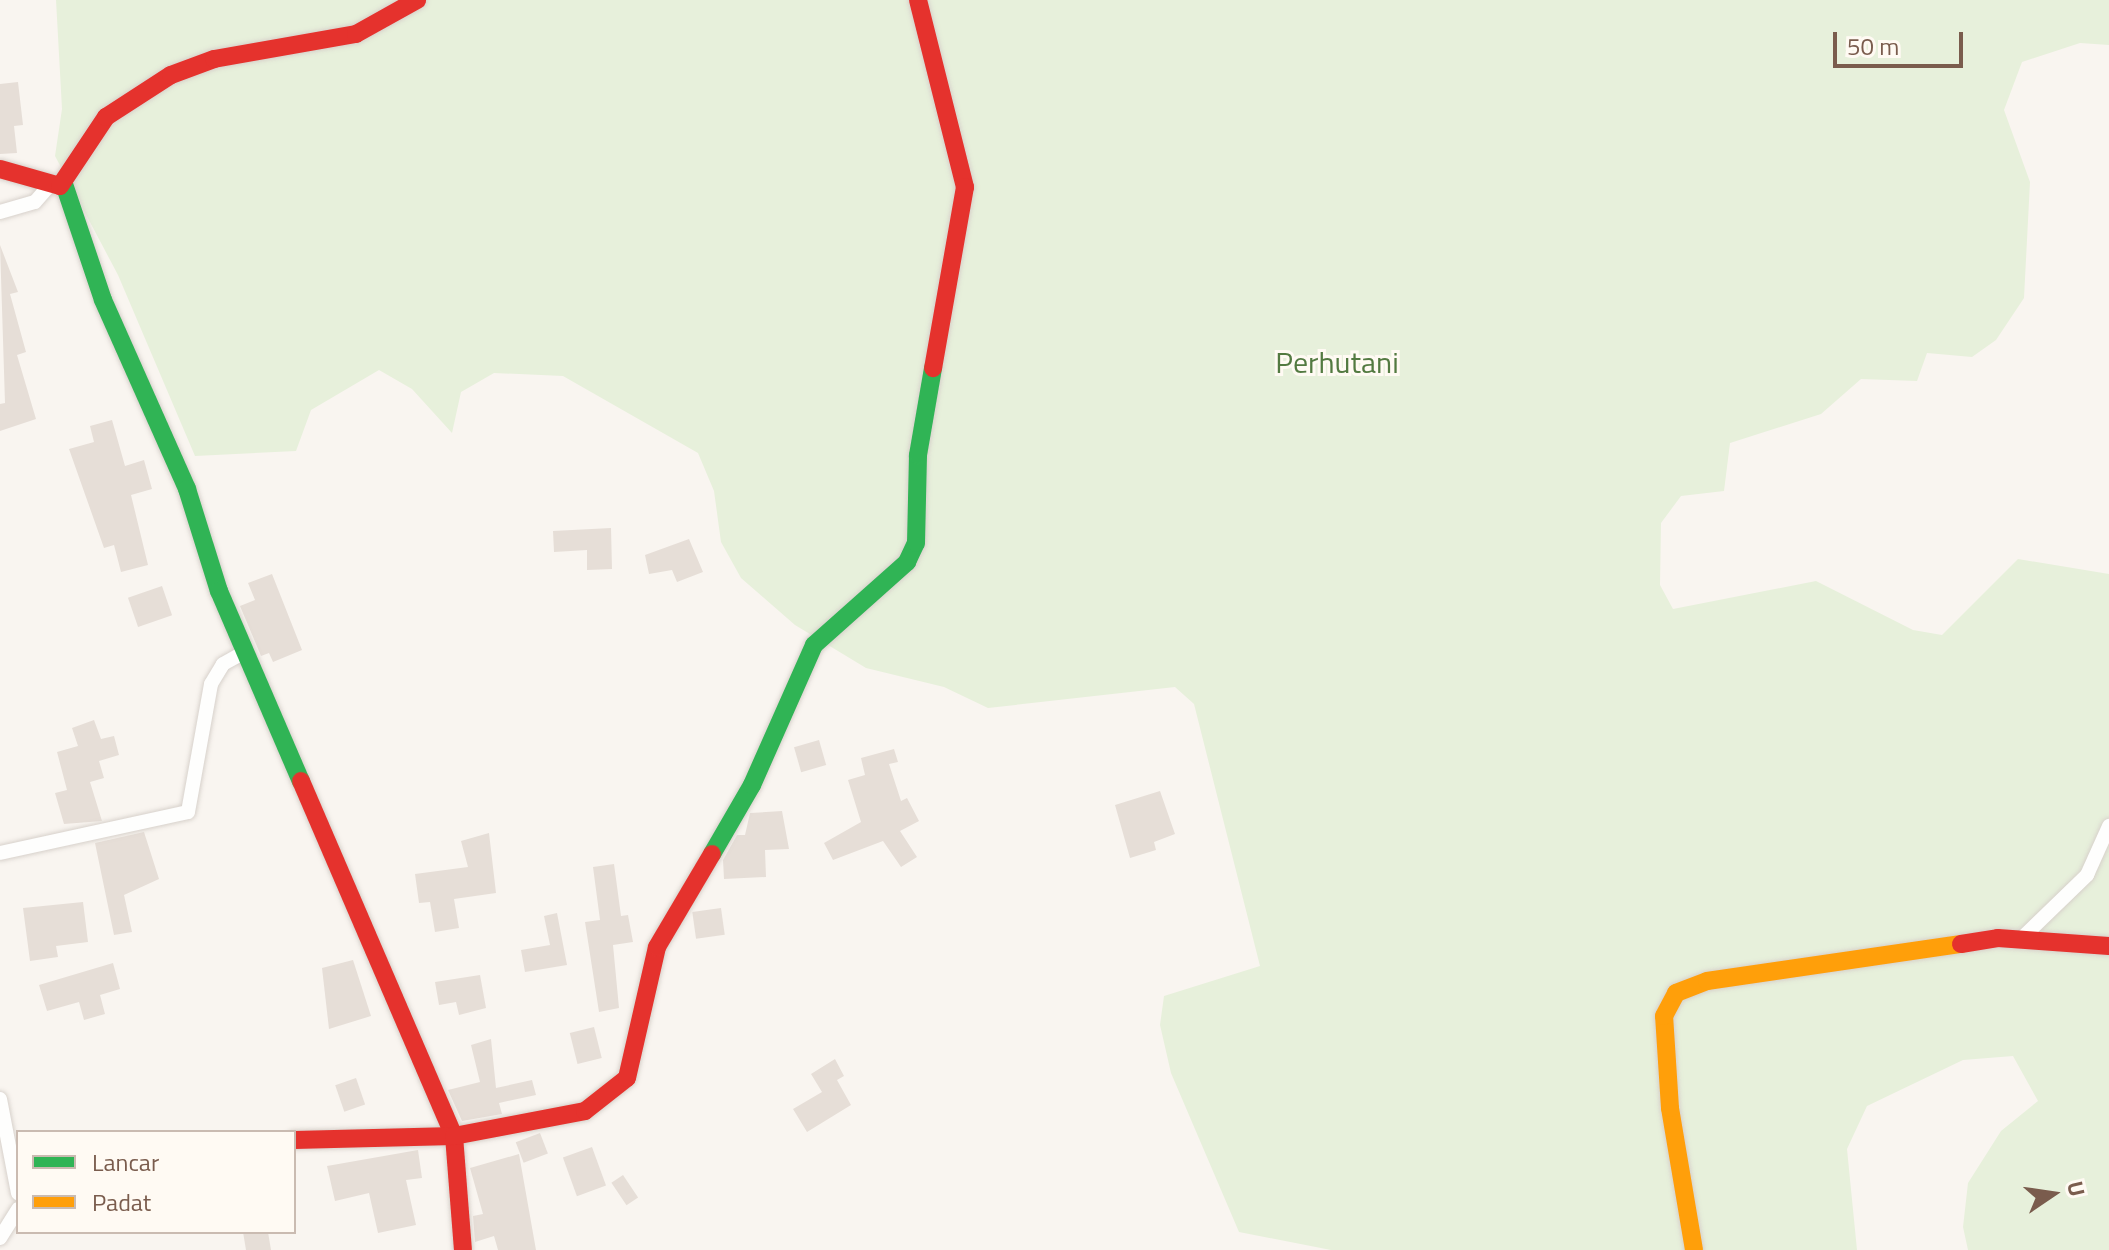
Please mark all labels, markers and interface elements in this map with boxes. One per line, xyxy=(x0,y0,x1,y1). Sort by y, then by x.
scale bar xyxy=(1837,16,1967,66)
text: 50 m xyxy=(1847,28,1899,64)
park label: Perhutani xyxy=(1275,344,1399,380)
legend xyxy=(16,1130,296,1234)
text: Lancar xyxy=(92,1144,159,1180)
north arrow xyxy=(2013,1154,2093,1234)
text: U xyxy=(2058,1178,2095,1199)
text: Padat xyxy=(92,1184,151,1220)

